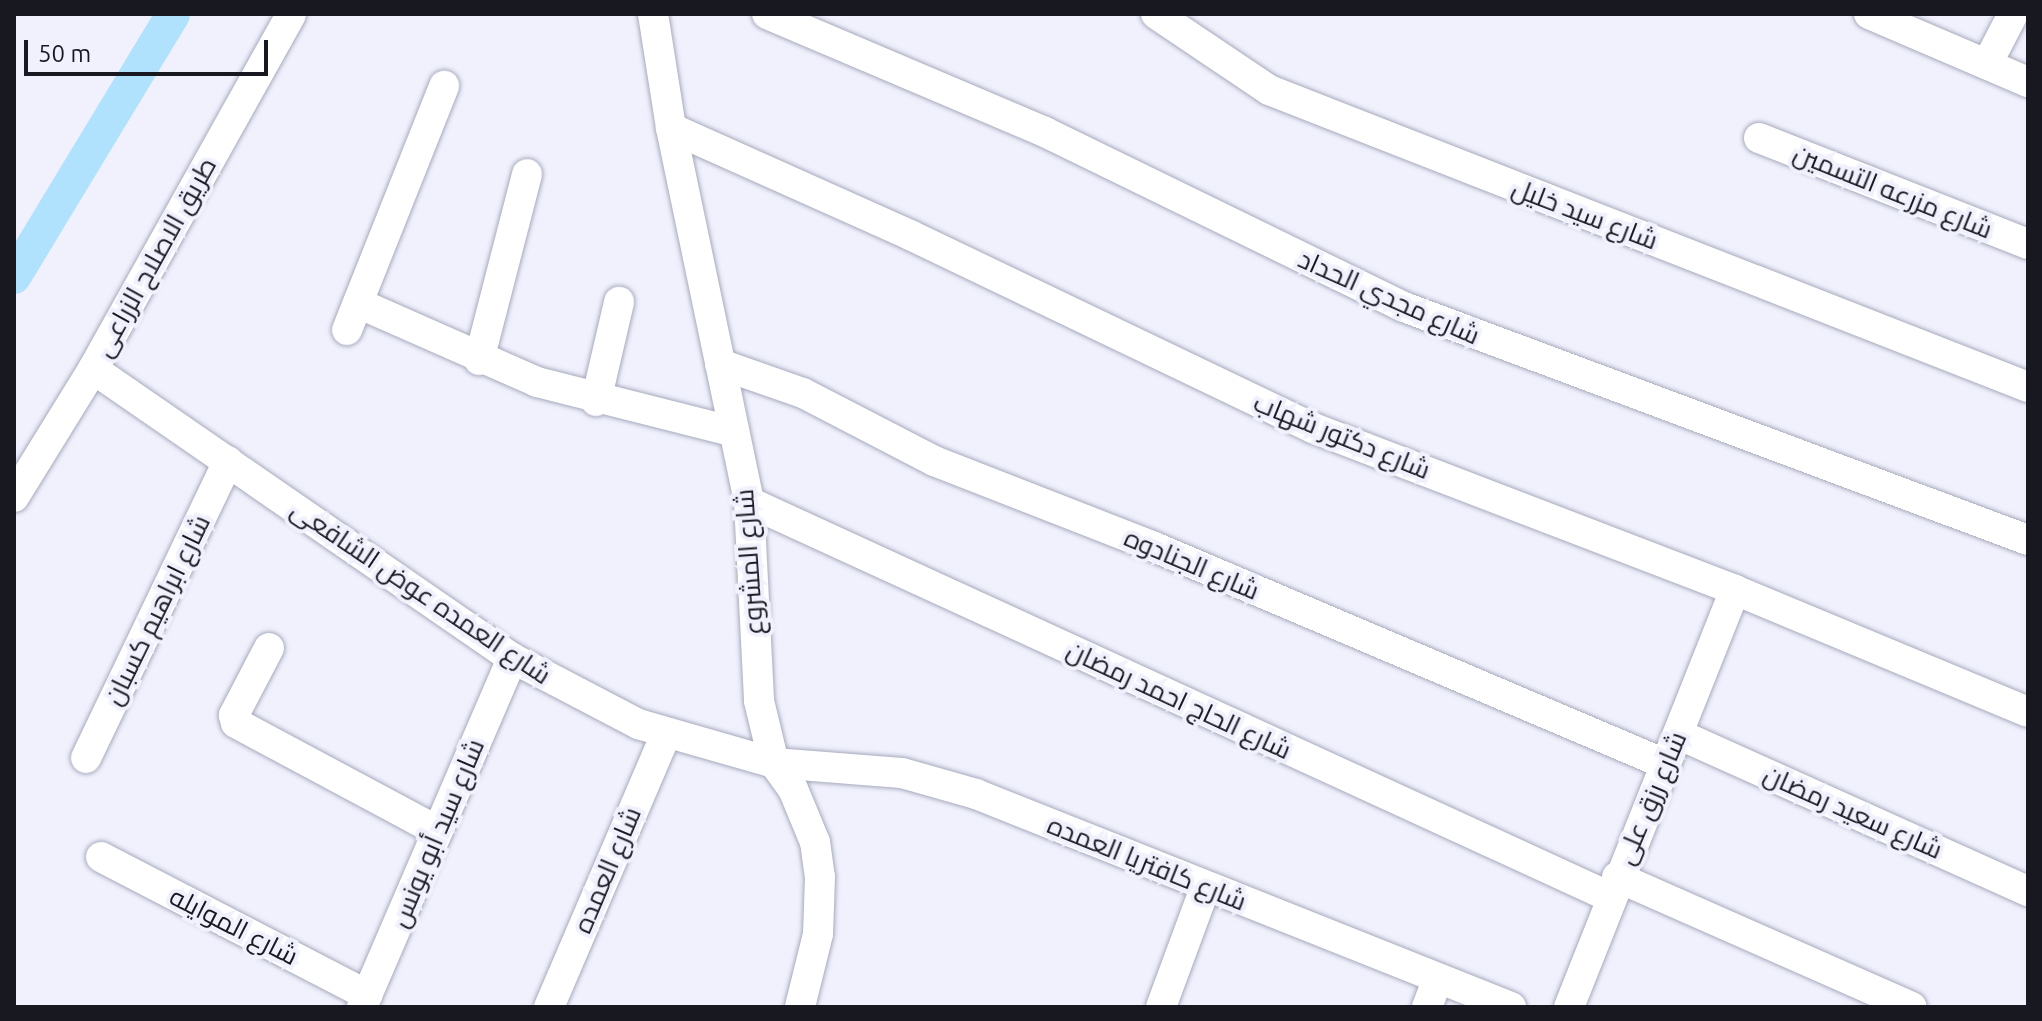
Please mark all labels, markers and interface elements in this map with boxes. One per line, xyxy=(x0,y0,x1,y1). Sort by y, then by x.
scale bar xyxy=(28,24,272,74)
text: 50 m xyxy=(38,40,91,67)
street label: شارع مزرعه التسمين xyxy=(1789,137,1997,245)
street label: طريق الاصلاح الزراعى xyxy=(87,152,223,362)
street label: شارع سيد خليل xyxy=(1508,172,1662,256)
street label: شارع مجدي الحداد xyxy=(1294,243,1484,351)
street label: شارع دكتور شهاب xyxy=(1249,386,1435,486)
street label: شارع المشروع xyxy=(728,488,770,636)
street label: شارع العمده عوض الشافعى xyxy=(285,493,557,691)
street label: شارع ابراهيم كسبان xyxy=(97,510,217,710)
street label: شارع الجنادوه xyxy=(1120,522,1264,606)
street label: شارع الحاج احمد رمضان xyxy=(1062,634,1296,766)
street label: شارع رزق على xyxy=(1609,727,1693,869)
street label: شارع سيد أبو يونس xyxy=(383,734,491,932)
street label: شارع سعيد رمضان xyxy=(1759,759,1947,865)
street label: شارع العمده xyxy=(567,802,647,938)
street label: شارع كافتريا العمده xyxy=(1043,809,1251,917)
street label: شارع الموايله xyxy=(165,880,303,972)

